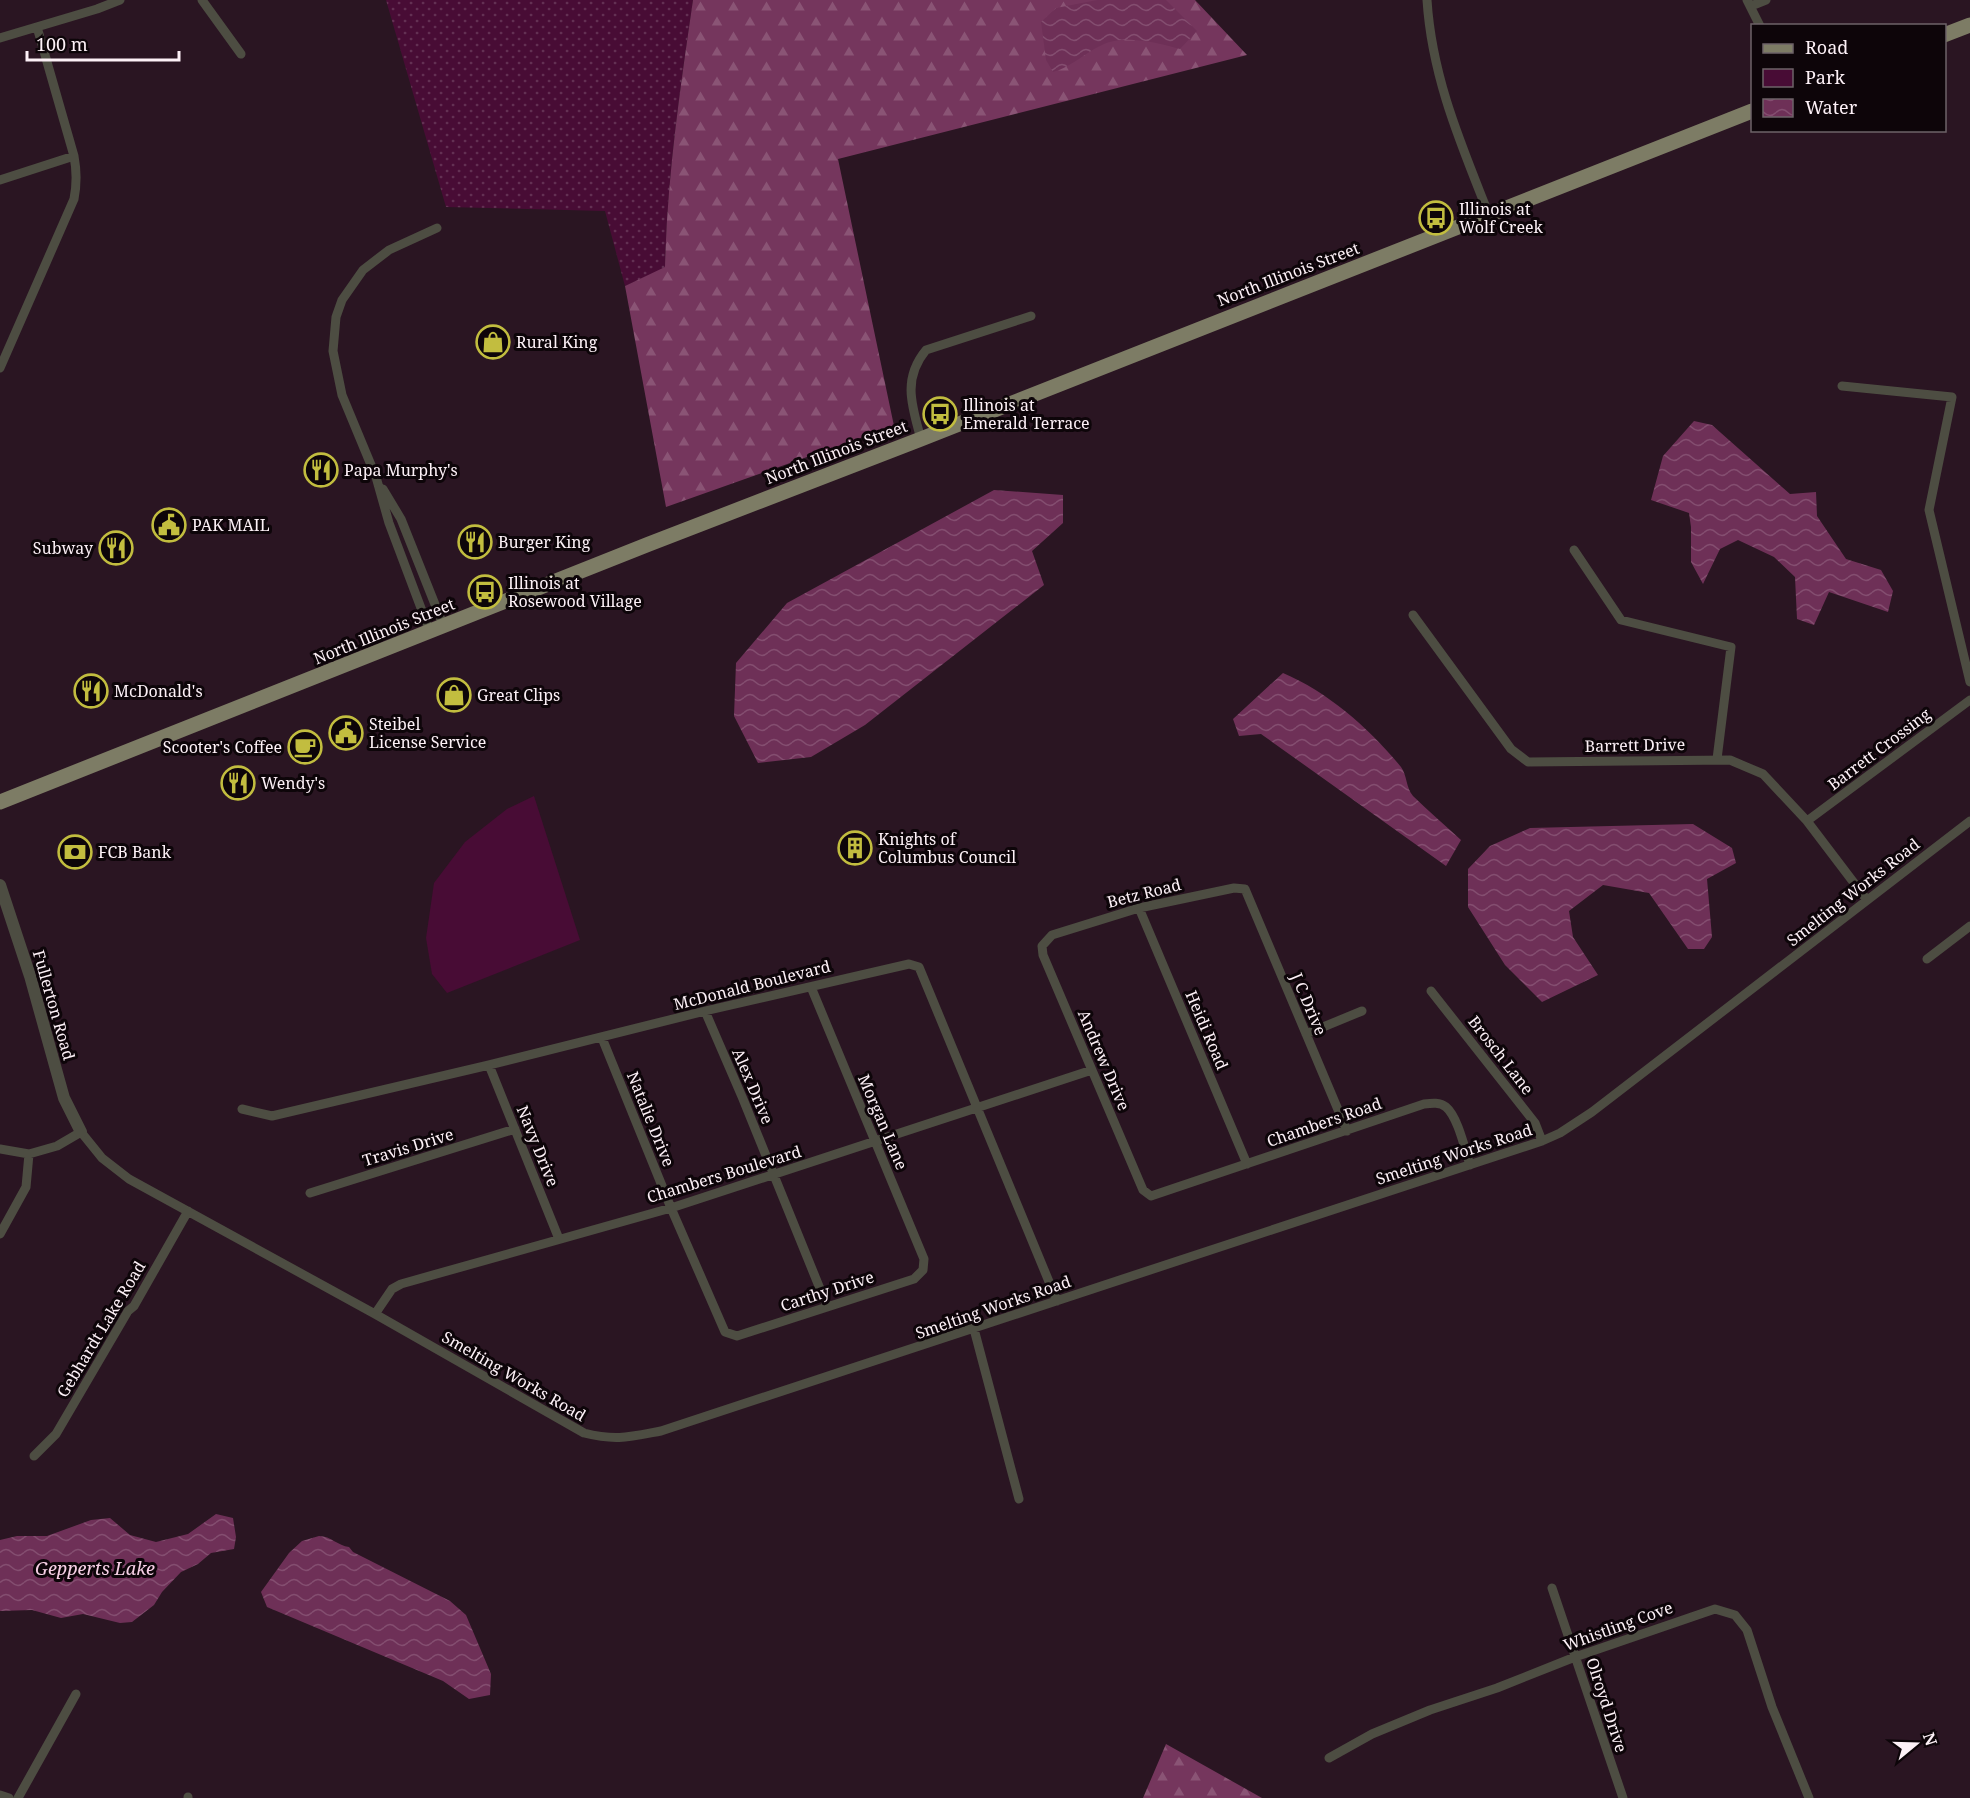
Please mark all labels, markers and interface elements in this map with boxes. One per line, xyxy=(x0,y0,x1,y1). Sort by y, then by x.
scale bar xyxy=(27,24,178,62)
legend xyxy=(1751,24,1946,132)
text: 100 m xyxy=(36,32,88,56)
text: Road xyxy=(1805,35,1848,59)
text: Park xyxy=(1805,65,1845,89)
text: Water xyxy=(1805,95,1858,119)
place label: Illinois at Wolf Creek xyxy=(1459,198,1544,238)
bus stop icon: Illinois at Wolf Creek xyxy=(1418,200,1454,236)
street label: North Illinois Street xyxy=(1214,237,1363,311)
shop icon: Rural King xyxy=(475,324,511,360)
place label: Rural King xyxy=(516,331,598,353)
place label: Illinois at Emerald Terrace xyxy=(963,394,1090,434)
bus stop icon: Illinois at Emerald Terrace xyxy=(922,396,958,432)
street label: North Illinois Street xyxy=(762,415,911,489)
restaurant icon: Papa Murphy's xyxy=(303,452,339,488)
place label: Papa Murphy's xyxy=(344,459,458,481)
public building icon: PAK MAIL xyxy=(151,507,187,543)
place label: PAK MAIL xyxy=(192,514,270,536)
restaurant icon: Burger King xyxy=(457,524,493,560)
restaurant icon: Subway xyxy=(98,530,134,566)
place label: Burger King xyxy=(498,531,591,553)
place label: Subway xyxy=(33,537,94,559)
place label: Illinois at Rosewood Village xyxy=(508,572,642,612)
bus stop icon: Illinois at Rosewood Village xyxy=(467,574,503,610)
street label: North Illinois Street xyxy=(310,592,458,669)
restaurant icon: McDonald's xyxy=(73,673,109,709)
shop icon: Great Clips xyxy=(436,677,472,713)
place label: McDonald's xyxy=(114,680,203,702)
place label: Great Clips xyxy=(477,684,560,706)
street label: Barrett Crossing xyxy=(1823,703,1935,795)
place label: Steibel License Service xyxy=(369,713,486,753)
public building icon: Steibel License Service xyxy=(328,715,364,751)
cafe icon: Scooter's Coffee xyxy=(287,729,323,765)
street label: Barrett Drive xyxy=(1584,733,1686,757)
place label: Scooter's Coffee xyxy=(163,736,282,758)
restaurant icon: Wendy's xyxy=(220,765,256,801)
place label: Wendy's xyxy=(261,772,325,794)
place label: Knights of Columbus Council xyxy=(878,828,1016,868)
building icon: Knights of Columbus Council xyxy=(837,830,873,866)
street label: Smelting Works Road xyxy=(1782,833,1924,951)
bank icon: FCB Bank xyxy=(57,834,93,870)
place label: FCB Bank xyxy=(98,841,172,863)
street label: Betz Road xyxy=(1105,873,1183,913)
street label: Fullerton Road xyxy=(28,947,80,1063)
street label: McDonald Boulevard xyxy=(671,955,833,1015)
street label: J C Drive xyxy=(1286,968,1332,1039)
street label: Heidi Road xyxy=(1180,987,1234,1073)
street label: Andrew Drive xyxy=(1073,1006,1135,1114)
street label: Brosch Lane xyxy=(1463,1011,1539,1099)
street label: Alex Drive xyxy=(727,1045,779,1127)
street label: Natalie Drive xyxy=(622,1068,680,1170)
street label: Morgan Lane xyxy=(853,1071,913,1173)
street label: Chambers Road xyxy=(1264,1092,1384,1152)
street label: Navy Drive xyxy=(512,1102,564,1190)
street label: Smelting Works Road xyxy=(1373,1118,1535,1190)
street label: Travis Drive xyxy=(360,1123,456,1171)
street label: Chambers Boulevard xyxy=(644,1140,804,1208)
street label: Gebhardt Lake Road xyxy=(52,1257,151,1401)
street label: Carthy Drive xyxy=(777,1266,877,1316)
street label: Smelting Works Road xyxy=(912,1270,1074,1344)
street label: Smelting Works Road xyxy=(438,1326,590,1426)
water label: Gepperts Lake xyxy=(35,1556,155,1580)
street label: Whistling Cove xyxy=(1560,1596,1676,1656)
street label: Olroyd Drive xyxy=(1581,1655,1633,1755)
north arrow xyxy=(1886,1714,1946,1774)
text: N xyxy=(1918,1730,1943,1749)

